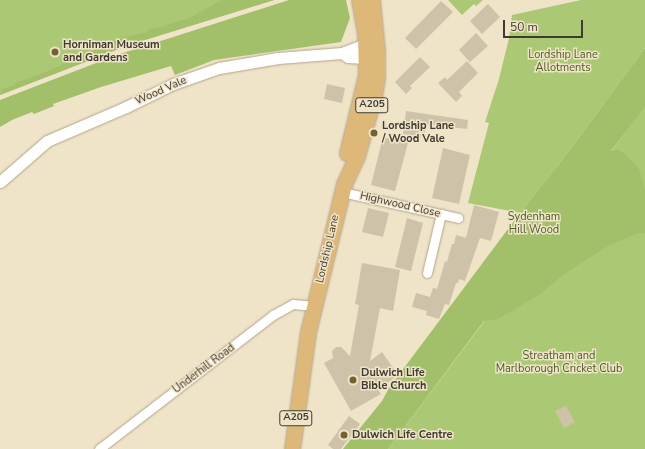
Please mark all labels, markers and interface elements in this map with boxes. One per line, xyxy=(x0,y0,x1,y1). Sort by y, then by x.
scale bar xyxy=(505,12,585,38)
text: 50 m xyxy=(510,19,538,35)
place label: Horniman Museum and Gardens xyxy=(63,39,160,65)
marker: Horniman Museum and Gardens xyxy=(50,47,60,57)
park label: Lordship Lane Allotments xyxy=(528,49,598,75)
street label: Wood Vale xyxy=(133,74,189,108)
road number: A205 xyxy=(355,97,389,113)
place label: Lordship Lane / Wood Vale xyxy=(382,120,454,146)
marker: Lordship Lane / Wood Vale xyxy=(369,128,379,138)
street label: Highwood Close xyxy=(359,189,441,221)
park label: Sydenham Hill Wood xyxy=(508,211,560,237)
street label: Lordship Lane xyxy=(314,214,342,284)
street label: Underhill Road xyxy=(170,341,238,397)
park label: Streatham and Marlborough Cricket Club xyxy=(496,350,622,376)
place label: Dulwich Life Bible Church xyxy=(361,367,426,393)
marker: Dulwich Life Bible Church xyxy=(348,375,358,385)
road number: A205 xyxy=(279,410,313,426)
place label: Dulwich Life Centre xyxy=(352,428,453,442)
marker: Dulwich Life Centre xyxy=(339,430,349,440)

